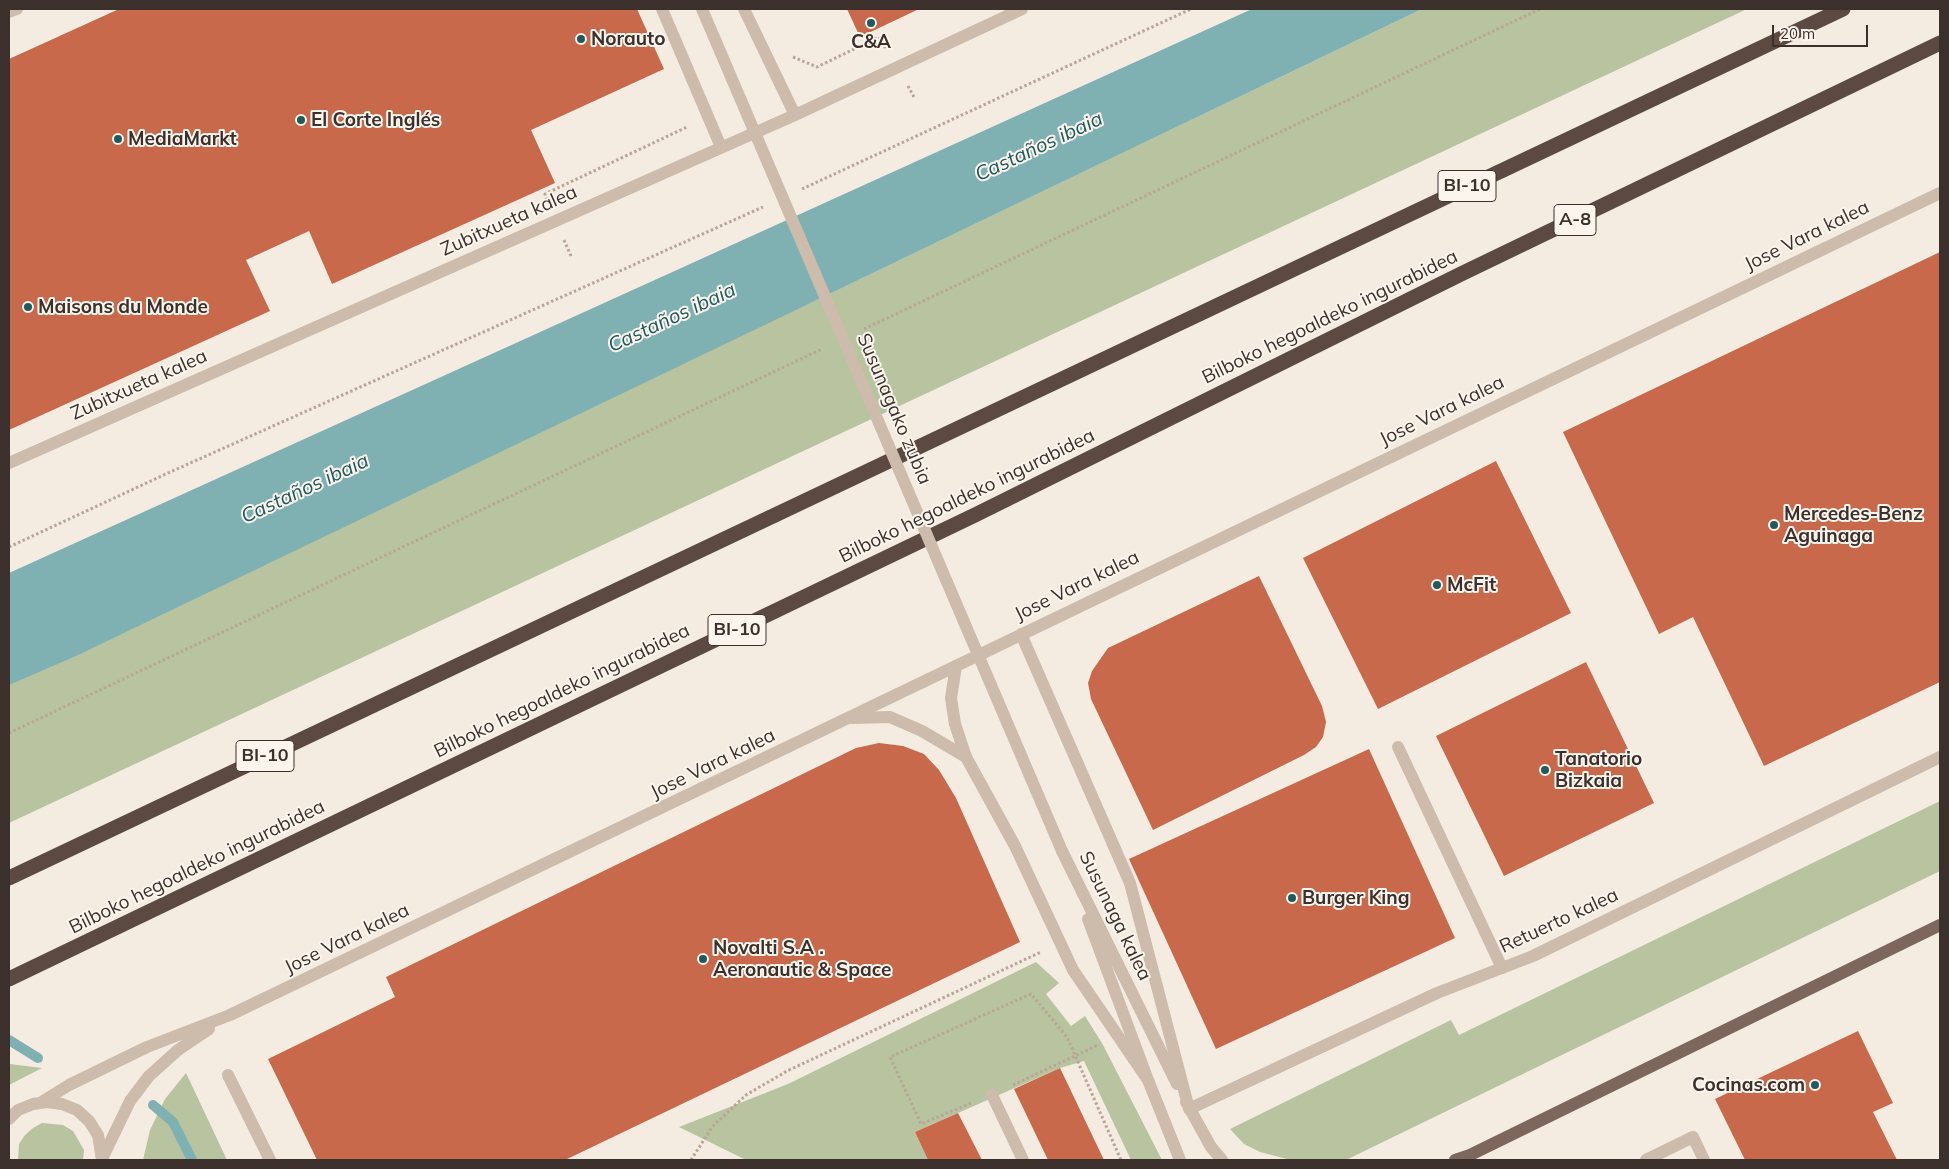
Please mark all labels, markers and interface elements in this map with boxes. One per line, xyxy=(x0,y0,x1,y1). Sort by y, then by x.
scale bar xyxy=(1774,15,1870,47)
marker: C&A xyxy=(865,17,877,29)
text: 20 m xyxy=(1780,24,1815,43)
place label: Norauto xyxy=(591,28,665,50)
place label: C&A xyxy=(851,31,891,53)
marker: Norauto xyxy=(575,33,587,45)
water label: Castaños ibaia xyxy=(971,107,1107,187)
place label: El Corte Inglés xyxy=(311,109,440,131)
marker: El Corte Inglés xyxy=(295,114,307,126)
place label: MediaMarkt xyxy=(128,128,237,150)
marker: MediaMarkt xyxy=(112,133,124,145)
road number: BI-10 xyxy=(1438,170,1496,202)
street label: Zubitxueta kalea xyxy=(437,181,581,261)
street label: Jose Vara kalea xyxy=(1741,196,1873,276)
road number: A-8 xyxy=(1554,204,1596,236)
street label: Bilboko hegoaldeko ingurabidea xyxy=(1198,245,1462,389)
water label: Castaños ibaia xyxy=(604,278,740,358)
place label: Maisons du Monde xyxy=(38,296,208,318)
marker: Maisons du Monde xyxy=(22,301,34,313)
street label: Susunagako zubia xyxy=(852,330,936,488)
street label: Zubitxueta kalea xyxy=(67,345,211,425)
street label: Jose Vara kalea xyxy=(1376,371,1508,451)
street label: Bilboko hegoaldeko ingurabidea xyxy=(835,424,1099,568)
water label: Castaños ibaia xyxy=(237,449,373,529)
place label: Mercedes-Benz Aguinaga xyxy=(1784,503,1923,547)
marker: Mercedes-Benz Aguinaga xyxy=(1768,519,1780,531)
street label: Jose Vara kalea xyxy=(1011,546,1143,626)
place label: McFit xyxy=(1447,574,1496,596)
marker: McFit xyxy=(1431,579,1443,591)
road number: BI-10 xyxy=(708,614,766,646)
street label: Bilboko hegoaldeko ingurabidea xyxy=(430,619,694,763)
street label: Jose Vara kalea xyxy=(647,724,779,804)
road number: BI-10 xyxy=(236,740,294,771)
place label: Tanatorio Bizkaia xyxy=(1555,748,1642,792)
marker: Tanatorio Bizkaia xyxy=(1539,764,1551,776)
street label: Bilboko hegoaldeko ingurabidea xyxy=(65,795,329,939)
street label: Susunaga kalea xyxy=(1074,848,1156,984)
street label: Retuerto kalea xyxy=(1496,884,1622,958)
place label: Burger King xyxy=(1302,887,1410,909)
marker: Burger King xyxy=(1286,892,1298,904)
street label: Jose Vara kalea xyxy=(281,899,413,979)
place label: Novalti S.A . Aeronautic & Space xyxy=(713,937,892,981)
marker: Novalti S.A . Aeronautic & Space xyxy=(697,953,709,965)
place label: Cocinas.com xyxy=(1692,1074,1805,1096)
marker: Cocinas.com xyxy=(1809,1079,1821,1091)

